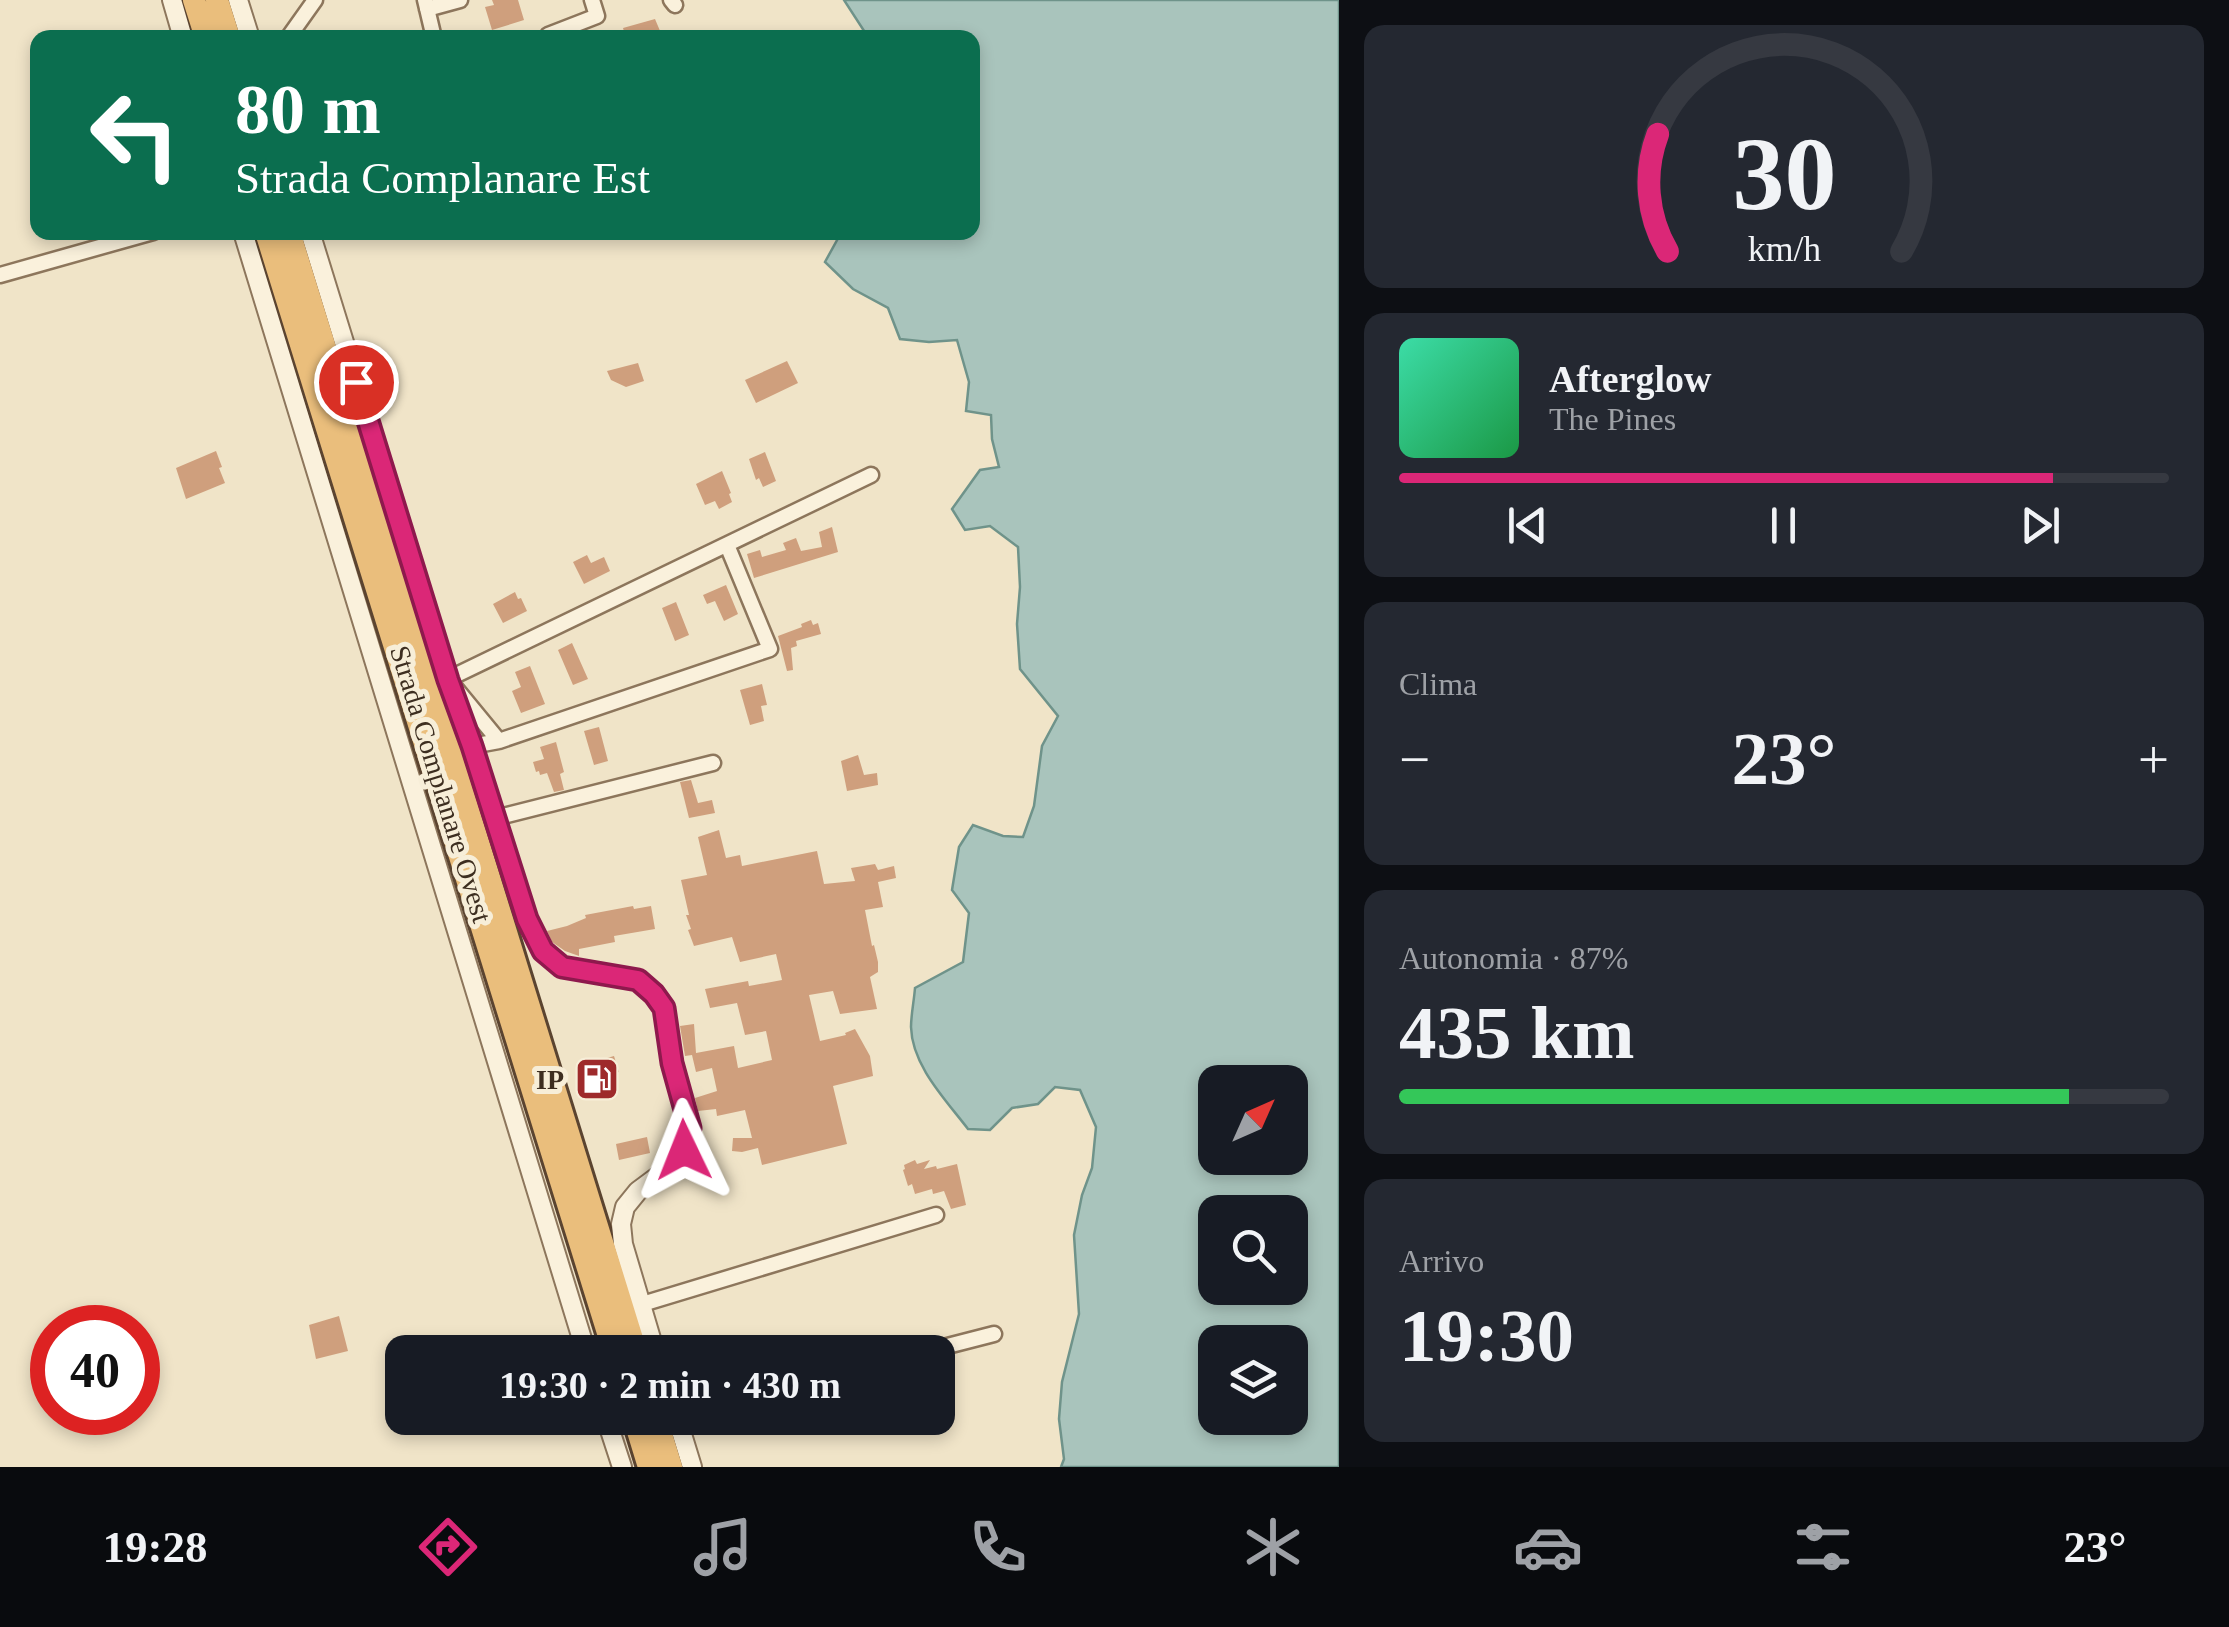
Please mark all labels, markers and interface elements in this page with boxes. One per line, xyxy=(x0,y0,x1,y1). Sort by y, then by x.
icon: left xyxy=(70,70,200,200)
text: 80 m xyxy=(235,71,381,148)
text: 30 xyxy=(1732,116,1836,231)
text: Strada Complanare Est xyxy=(235,153,650,203)
text: km/h xyxy=(1747,229,1821,269)
pin xyxy=(314,340,399,425)
icon: arrive xyxy=(329,355,384,410)
text: Afterglow xyxy=(1549,358,1711,400)
text: The Pines xyxy=(1549,401,1676,437)
icon: previous xyxy=(1500,498,1555,553)
icon: pause xyxy=(1756,498,1811,553)
icon: next xyxy=(2013,498,2068,553)
street label: Strada Complanare Ovest xyxy=(384,642,498,926)
text: Clima xyxy=(1399,666,1477,702)
text: 23° xyxy=(1732,717,1837,800)
text: − xyxy=(1399,729,1430,790)
text: + xyxy=(2138,729,2169,790)
text: Autonomia · 87% xyxy=(1399,940,1628,976)
text: 435 km xyxy=(1399,991,1634,1074)
fuel station icon: IP xyxy=(574,1056,620,1102)
place label: IP xyxy=(536,1064,564,1095)
north arrow xyxy=(1198,1065,1308,1175)
map controls xyxy=(1198,1065,1308,1435)
position arrow xyxy=(632,1098,736,1202)
button: search xyxy=(1198,1195,1308,1305)
text: Arrivo xyxy=(1399,1243,1484,1279)
text: 19:30 xyxy=(1399,1294,1574,1377)
speed limit sign: 40 xyxy=(30,1305,160,1435)
button: layers xyxy=(1198,1325,1308,1435)
text: 19:30 · 2 min · 430 m xyxy=(499,1364,841,1406)
icon: directions xyxy=(413,1512,483,1582)
icon: music xyxy=(688,1512,758,1582)
icon: phone xyxy=(963,1512,1033,1582)
icon: climate xyxy=(1238,1512,1308,1582)
icon: car xyxy=(1513,1512,1583,1582)
icon: filters xyxy=(1788,1512,1858,1582)
text: 19:28 xyxy=(103,1522,208,1572)
text: 23° xyxy=(2063,1522,2126,1572)

